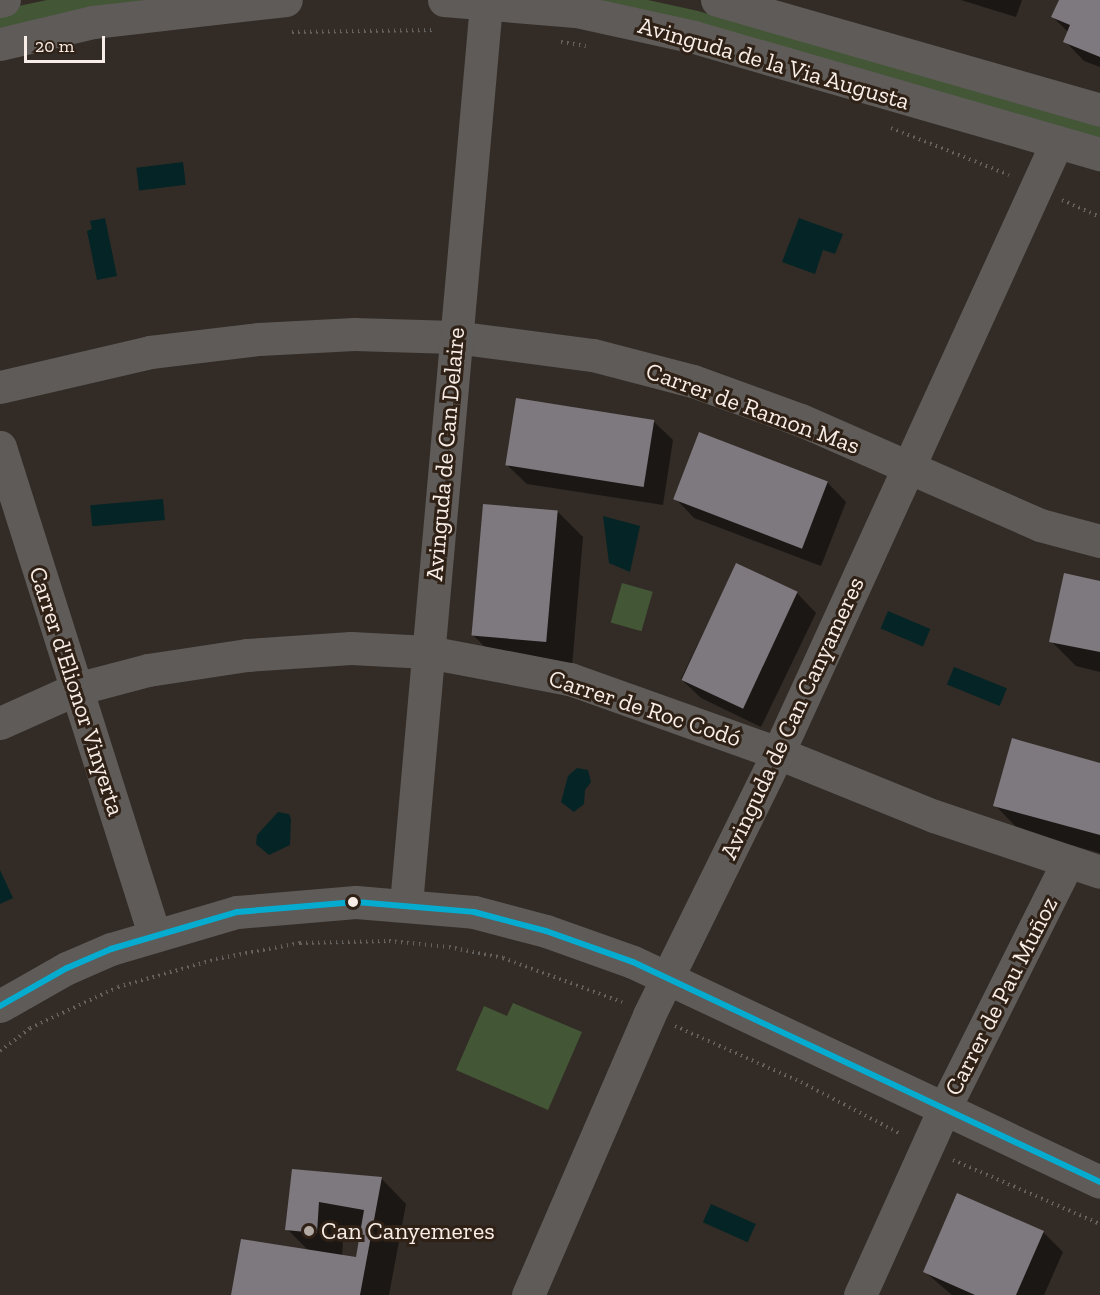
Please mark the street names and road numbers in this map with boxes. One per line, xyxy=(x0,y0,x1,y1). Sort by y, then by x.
street label: Avinguda de la Via Augusta xyxy=(634,10,914,116)
street label: Avinguda de Can Delaire xyxy=(420,326,470,582)
street label: Carrer de Ramon Mas xyxy=(642,356,864,460)
street label: Carrer d'Elionor Vinyerta xyxy=(23,562,131,820)
street label: Avinguda de Can Canyameres xyxy=(714,572,870,864)
street label: Carrer de Roc Codó xyxy=(545,663,745,753)
street label: Carrer de Pau Muñoz xyxy=(938,892,1064,1100)

